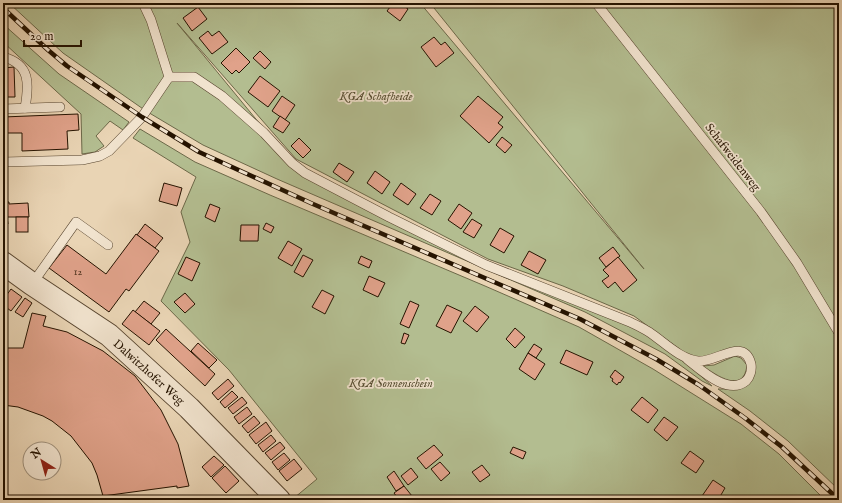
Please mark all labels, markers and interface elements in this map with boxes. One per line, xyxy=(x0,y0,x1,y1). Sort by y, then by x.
scale bar xyxy=(24,22,81,48)
text: 20 m xyxy=(30,29,53,44)
park label: KGA Schafheide xyxy=(338,89,413,104)
street label: Schafweidenweg xyxy=(702,120,764,195)
house number: 12 xyxy=(74,266,83,279)
street label: Dalwitzhofer Weg xyxy=(110,336,188,409)
park label: KGA Sonnenschein xyxy=(348,376,433,391)
north arrow xyxy=(22,441,62,481)
text: N xyxy=(28,445,45,463)

